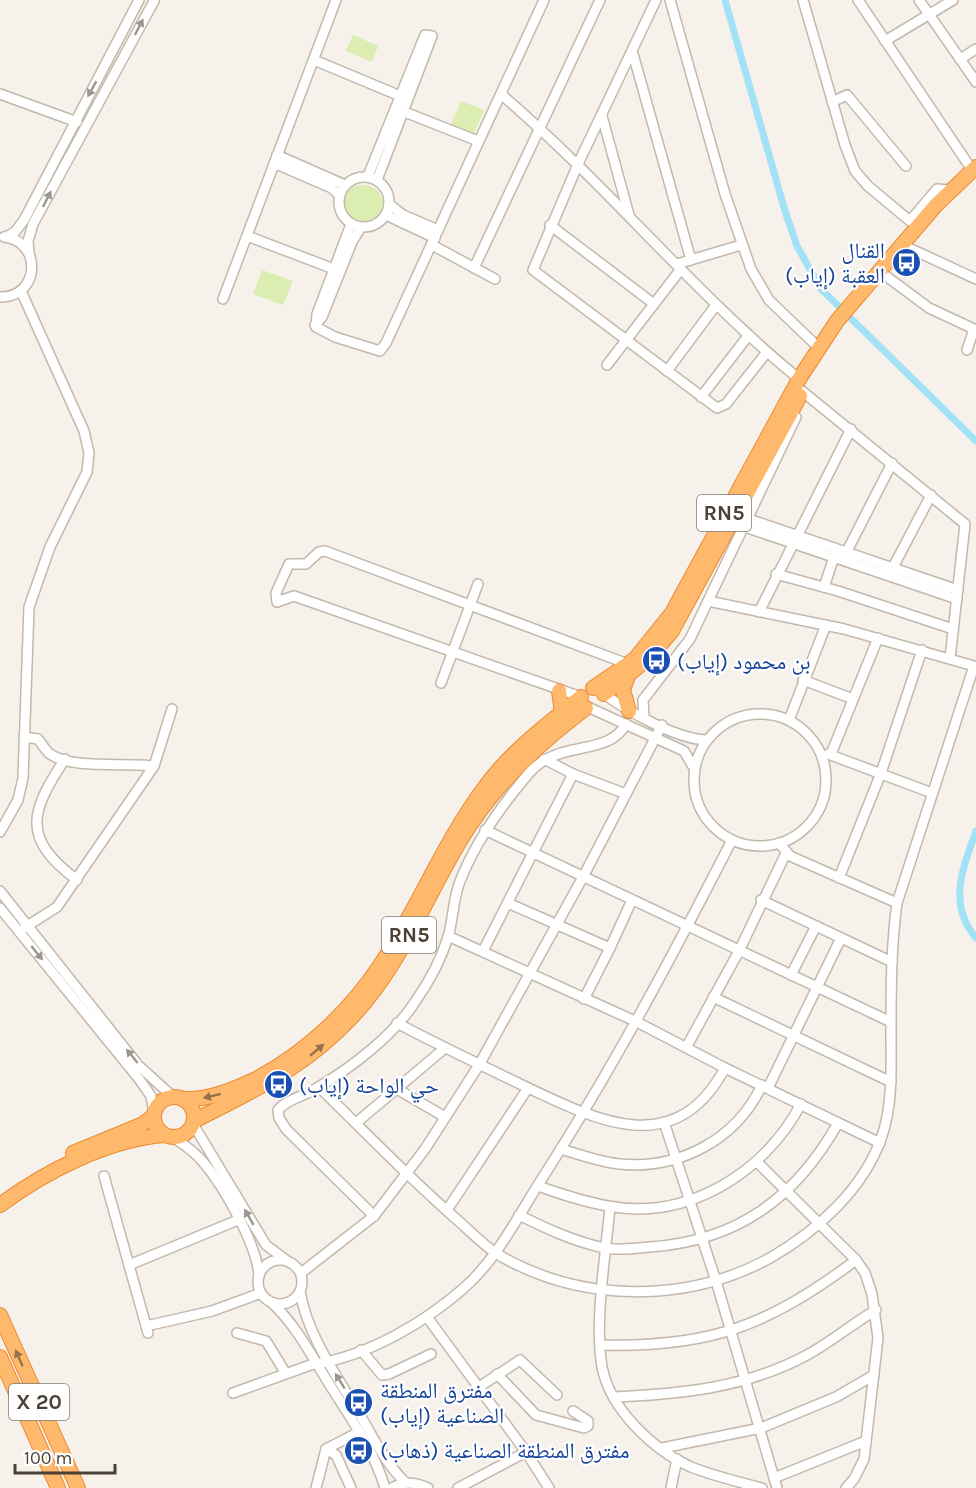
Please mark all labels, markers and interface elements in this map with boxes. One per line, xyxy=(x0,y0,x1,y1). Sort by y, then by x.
one-way arrow xyxy=(134,18,144,35)
one-way arrow xyxy=(87,80,97,97)
one-way arrow xyxy=(42,190,52,207)
place label: القنال العقبة (إياب) xyxy=(785,238,885,290)
bus stop icon: القنال العقبة (إياب) xyxy=(890,247,922,279)
road number: RN5 xyxy=(697,495,751,531)
bus stop icon: بن محمود (إياب) xyxy=(640,645,672,677)
place label: بن محمود (إياب) xyxy=(677,649,811,676)
road number: RN5 xyxy=(382,917,436,953)
one-way arrow xyxy=(30,946,42,961)
one-way arrow xyxy=(309,1044,324,1057)
one-way arrow xyxy=(125,1048,138,1064)
bus stop icon: حي الواحة (إياب) xyxy=(262,1069,294,1101)
place label: حي الواحة (إياب) xyxy=(299,1073,439,1103)
one-way arrow xyxy=(203,1092,221,1102)
one-way arrow xyxy=(244,1208,254,1225)
one-way arrow xyxy=(14,1349,24,1367)
one-way arrow xyxy=(334,1373,345,1389)
place label: مفترق المنطقة الصناعية (إياب) xyxy=(380,1378,504,1430)
road number: X 20 xyxy=(9,1384,69,1420)
bus stop icon: مفترق المنطقة الصناعية (إياب) xyxy=(343,1387,375,1419)
bus stop icon: مفترق المنطقة الصناعية (ذهاب) xyxy=(343,1434,375,1466)
scale bar xyxy=(15,1437,116,1475)
place label: مفترق المنطقة الصناعية (ذهاب) xyxy=(380,1438,629,1464)
text: 100 m xyxy=(24,1447,72,1469)

